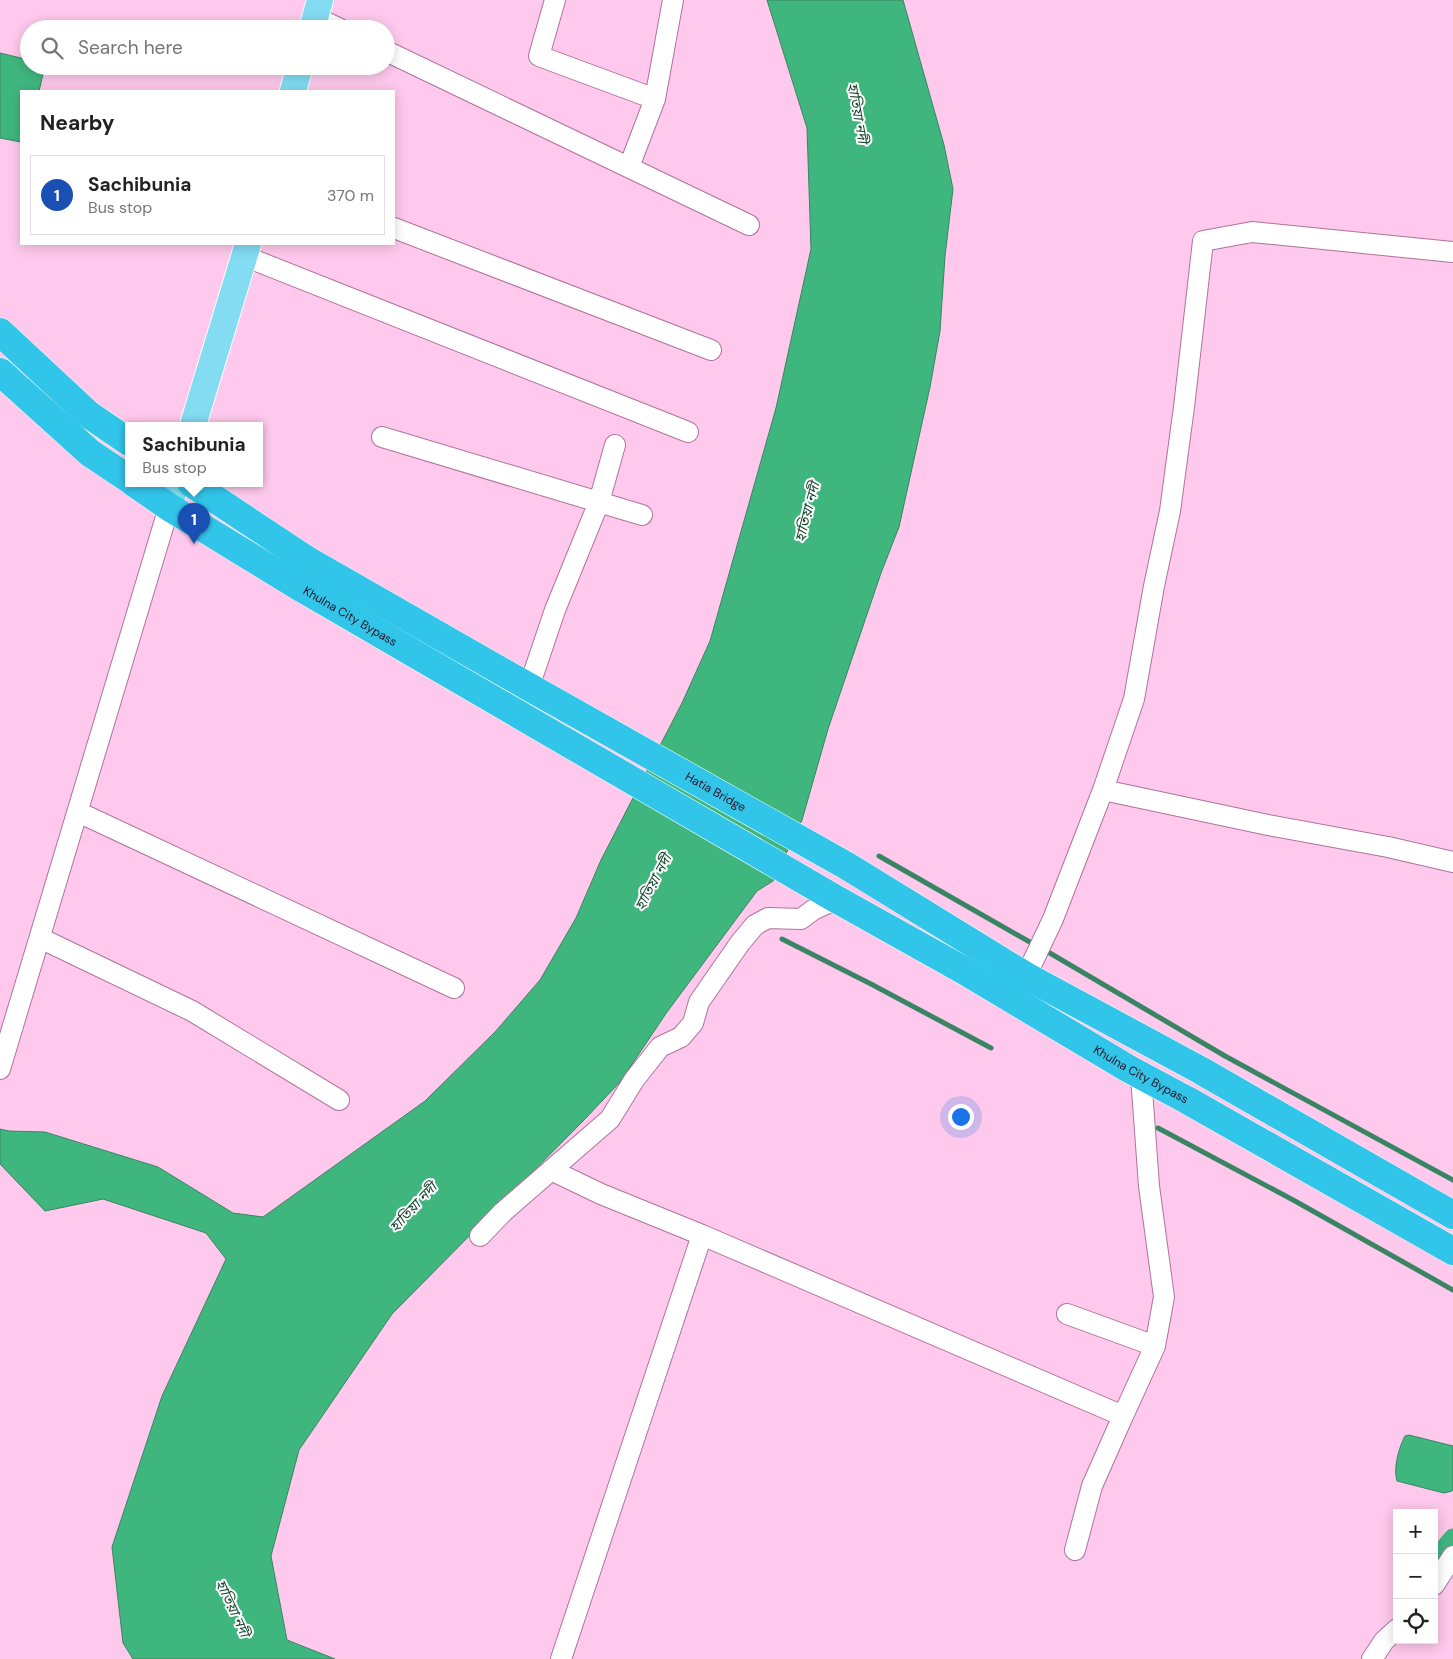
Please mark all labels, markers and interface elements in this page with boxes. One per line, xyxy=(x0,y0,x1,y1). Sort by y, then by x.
search box xyxy=(20,20,395,75)
icon: search xyxy=(38,34,66,62)
text: Search here xyxy=(78,35,183,60)
water label: হাতিয়া নদী xyxy=(844,81,873,148)
text: Nearby xyxy=(40,109,114,137)
text: Sachibunia xyxy=(88,172,191,197)
text: 1 xyxy=(54,185,60,206)
text: 370 m xyxy=(327,185,374,206)
text: Bus stop xyxy=(88,197,152,218)
popup xyxy=(125,422,263,487)
text: Sachibunia xyxy=(142,432,246,457)
text: Bus stop xyxy=(142,457,207,478)
water label: হাতিয়া নদী xyxy=(790,477,824,544)
pin: 1 xyxy=(178,503,210,544)
street label: Khulna City Bypass xyxy=(300,583,400,650)
street label: Hatia Bridge xyxy=(682,768,749,816)
water label: হাতিয়া নদী xyxy=(631,848,677,913)
street label: Khulna City Bypass xyxy=(1091,1042,1191,1107)
your location xyxy=(948,1104,974,1130)
water label: হাতিয়া নদী xyxy=(386,1176,443,1236)
map controls xyxy=(1393,1509,1438,1644)
button: + xyxy=(1393,1509,1438,1554)
button: − xyxy=(1393,1554,1438,1599)
water label: হাতিয়া নদী xyxy=(212,1576,255,1642)
button: locate xyxy=(1393,1599,1438,1644)

